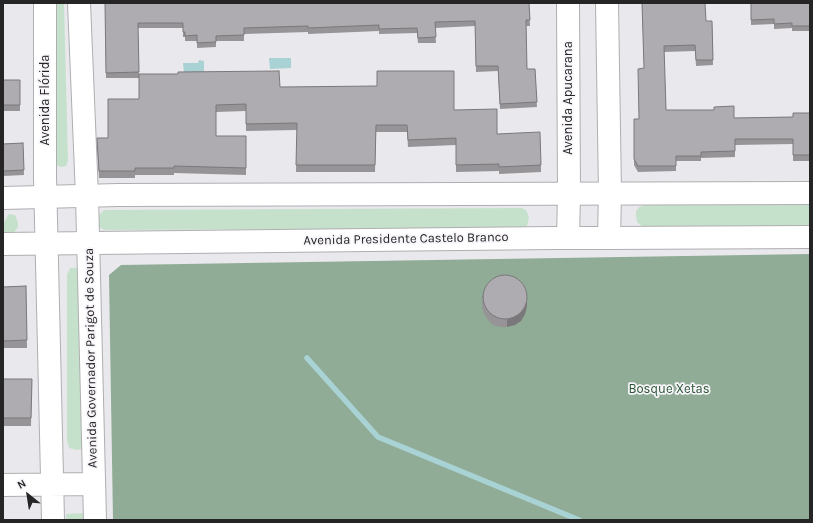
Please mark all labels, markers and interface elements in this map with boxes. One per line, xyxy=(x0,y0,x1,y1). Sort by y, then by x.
street label: Avenida Apucarana xyxy=(560,41,576,155)
street label: Avenida Flórida xyxy=(37,54,53,146)
street label: Avenida Presidente Castelo Branco xyxy=(303,229,509,249)
street label: Avenida Governador Parigot de Souza xyxy=(81,248,101,468)
park label: Bosque Xetas xyxy=(628,381,710,397)
north arrow xyxy=(8,475,48,515)
text: N xyxy=(15,477,28,492)

